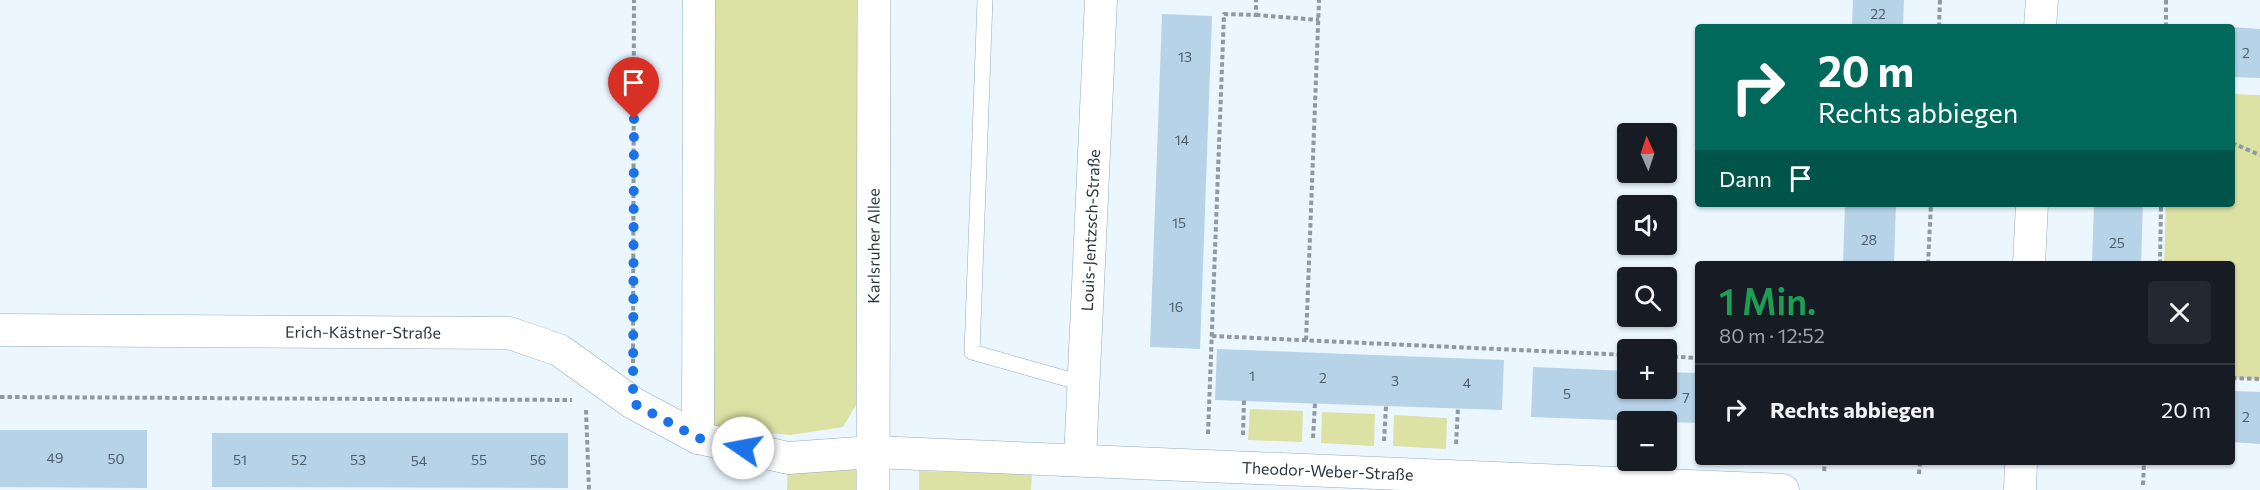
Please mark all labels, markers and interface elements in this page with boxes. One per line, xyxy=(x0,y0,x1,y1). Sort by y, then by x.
house number: 22 xyxy=(1870,5,1886,22)
text: 20 m xyxy=(1818,44,1914,96)
house number: 2 xyxy=(2242,44,2250,61)
house number: 13 xyxy=(1178,48,1192,65)
icon: right xyxy=(1719,48,1797,126)
pin xyxy=(608,57,659,119)
icon: arrive xyxy=(617,66,650,99)
text: Rechts abbiegen xyxy=(1818,96,2018,129)
north arrow xyxy=(1617,123,1677,183)
map controls xyxy=(1617,123,1677,471)
house number: 14 xyxy=(1175,131,1190,148)
street label: Louis-Jentzsch-Straße xyxy=(1077,149,1103,312)
icon: arrive xyxy=(1784,162,1817,195)
text: Dann xyxy=(1719,165,1772,192)
street label: Karlsruher Allee xyxy=(863,188,883,304)
button: sound xyxy=(1617,195,1677,255)
house number: 15 xyxy=(1172,214,1186,231)
house number: 28 xyxy=(1861,231,1877,248)
house number: 25 xyxy=(2109,234,2125,251)
button: search xyxy=(1617,267,1677,327)
text: 1 Min. xyxy=(1719,278,1816,322)
button: close xyxy=(2148,281,2211,344)
house number: 16 xyxy=(1169,298,1183,315)
street label: Erich-Kästner-Straße xyxy=(285,322,441,342)
text: 80 m · 12:52 xyxy=(1719,323,1825,347)
button: + xyxy=(1617,339,1677,399)
house number: 1 xyxy=(1249,367,1255,384)
house number: 2 xyxy=(1319,369,1327,386)
house number: 3 xyxy=(1391,372,1399,389)
house number: 4 xyxy=(1463,374,1472,391)
house number: 5 xyxy=(1563,385,1571,402)
house number: 7 xyxy=(1682,389,1690,406)
icon: right xyxy=(1719,393,1752,426)
text: Rechts abbiegen xyxy=(1770,396,1935,423)
text: 20 m xyxy=(2161,396,2211,423)
house number: 2 xyxy=(2242,408,2250,425)
button: − xyxy=(1617,411,1677,471)
position arrow xyxy=(711,416,775,480)
house number: 49 xyxy=(47,449,63,466)
house number: 50 xyxy=(107,450,125,467)
house number: 51 xyxy=(233,451,247,468)
house number: 52 xyxy=(291,451,307,468)
house number: 53 xyxy=(350,451,366,468)
house number: 55 xyxy=(471,451,487,468)
house number: 56 xyxy=(530,451,546,468)
house number: 54 xyxy=(411,452,428,469)
street label: Theodor-Weber-Straße xyxy=(1241,457,1414,484)

